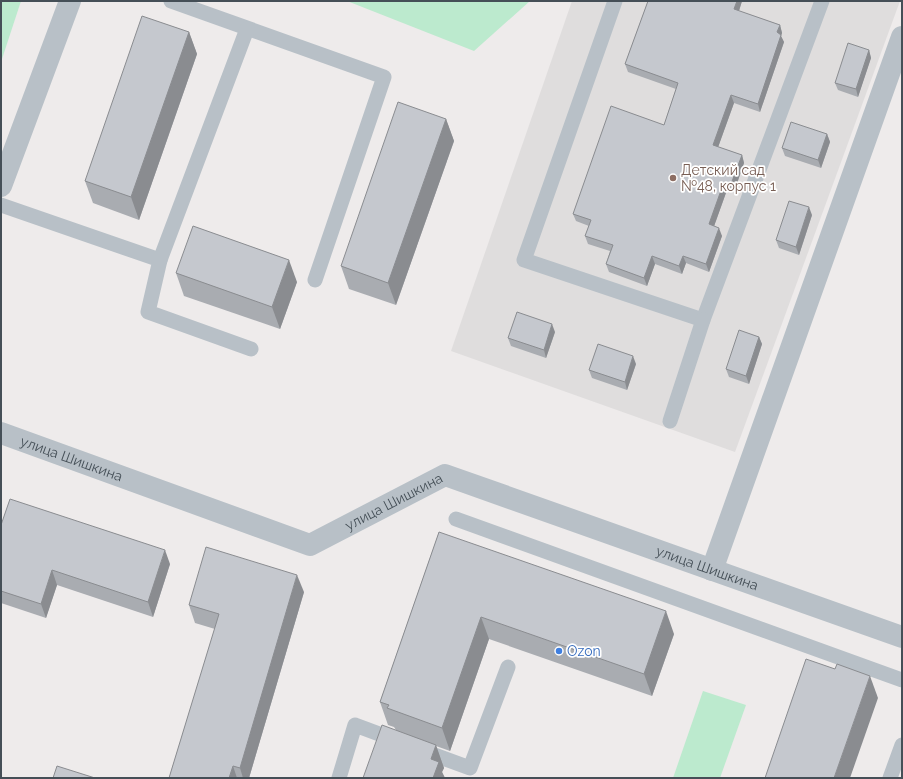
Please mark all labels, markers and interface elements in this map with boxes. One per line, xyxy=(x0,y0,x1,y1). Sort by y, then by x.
place label: Детский сад №48, корпус 1 xyxy=(681,162,776,194)
marker: Детский сад №48, корпус 1 xyxy=(668,173,678,183)
street label: улица Шишкина xyxy=(18,433,125,484)
street label: улица Шишкина xyxy=(342,470,445,533)
street label: улица Шишкина xyxy=(654,542,761,593)
place label: Ozon xyxy=(567,643,601,659)
marker: Ozon xyxy=(554,646,564,656)

